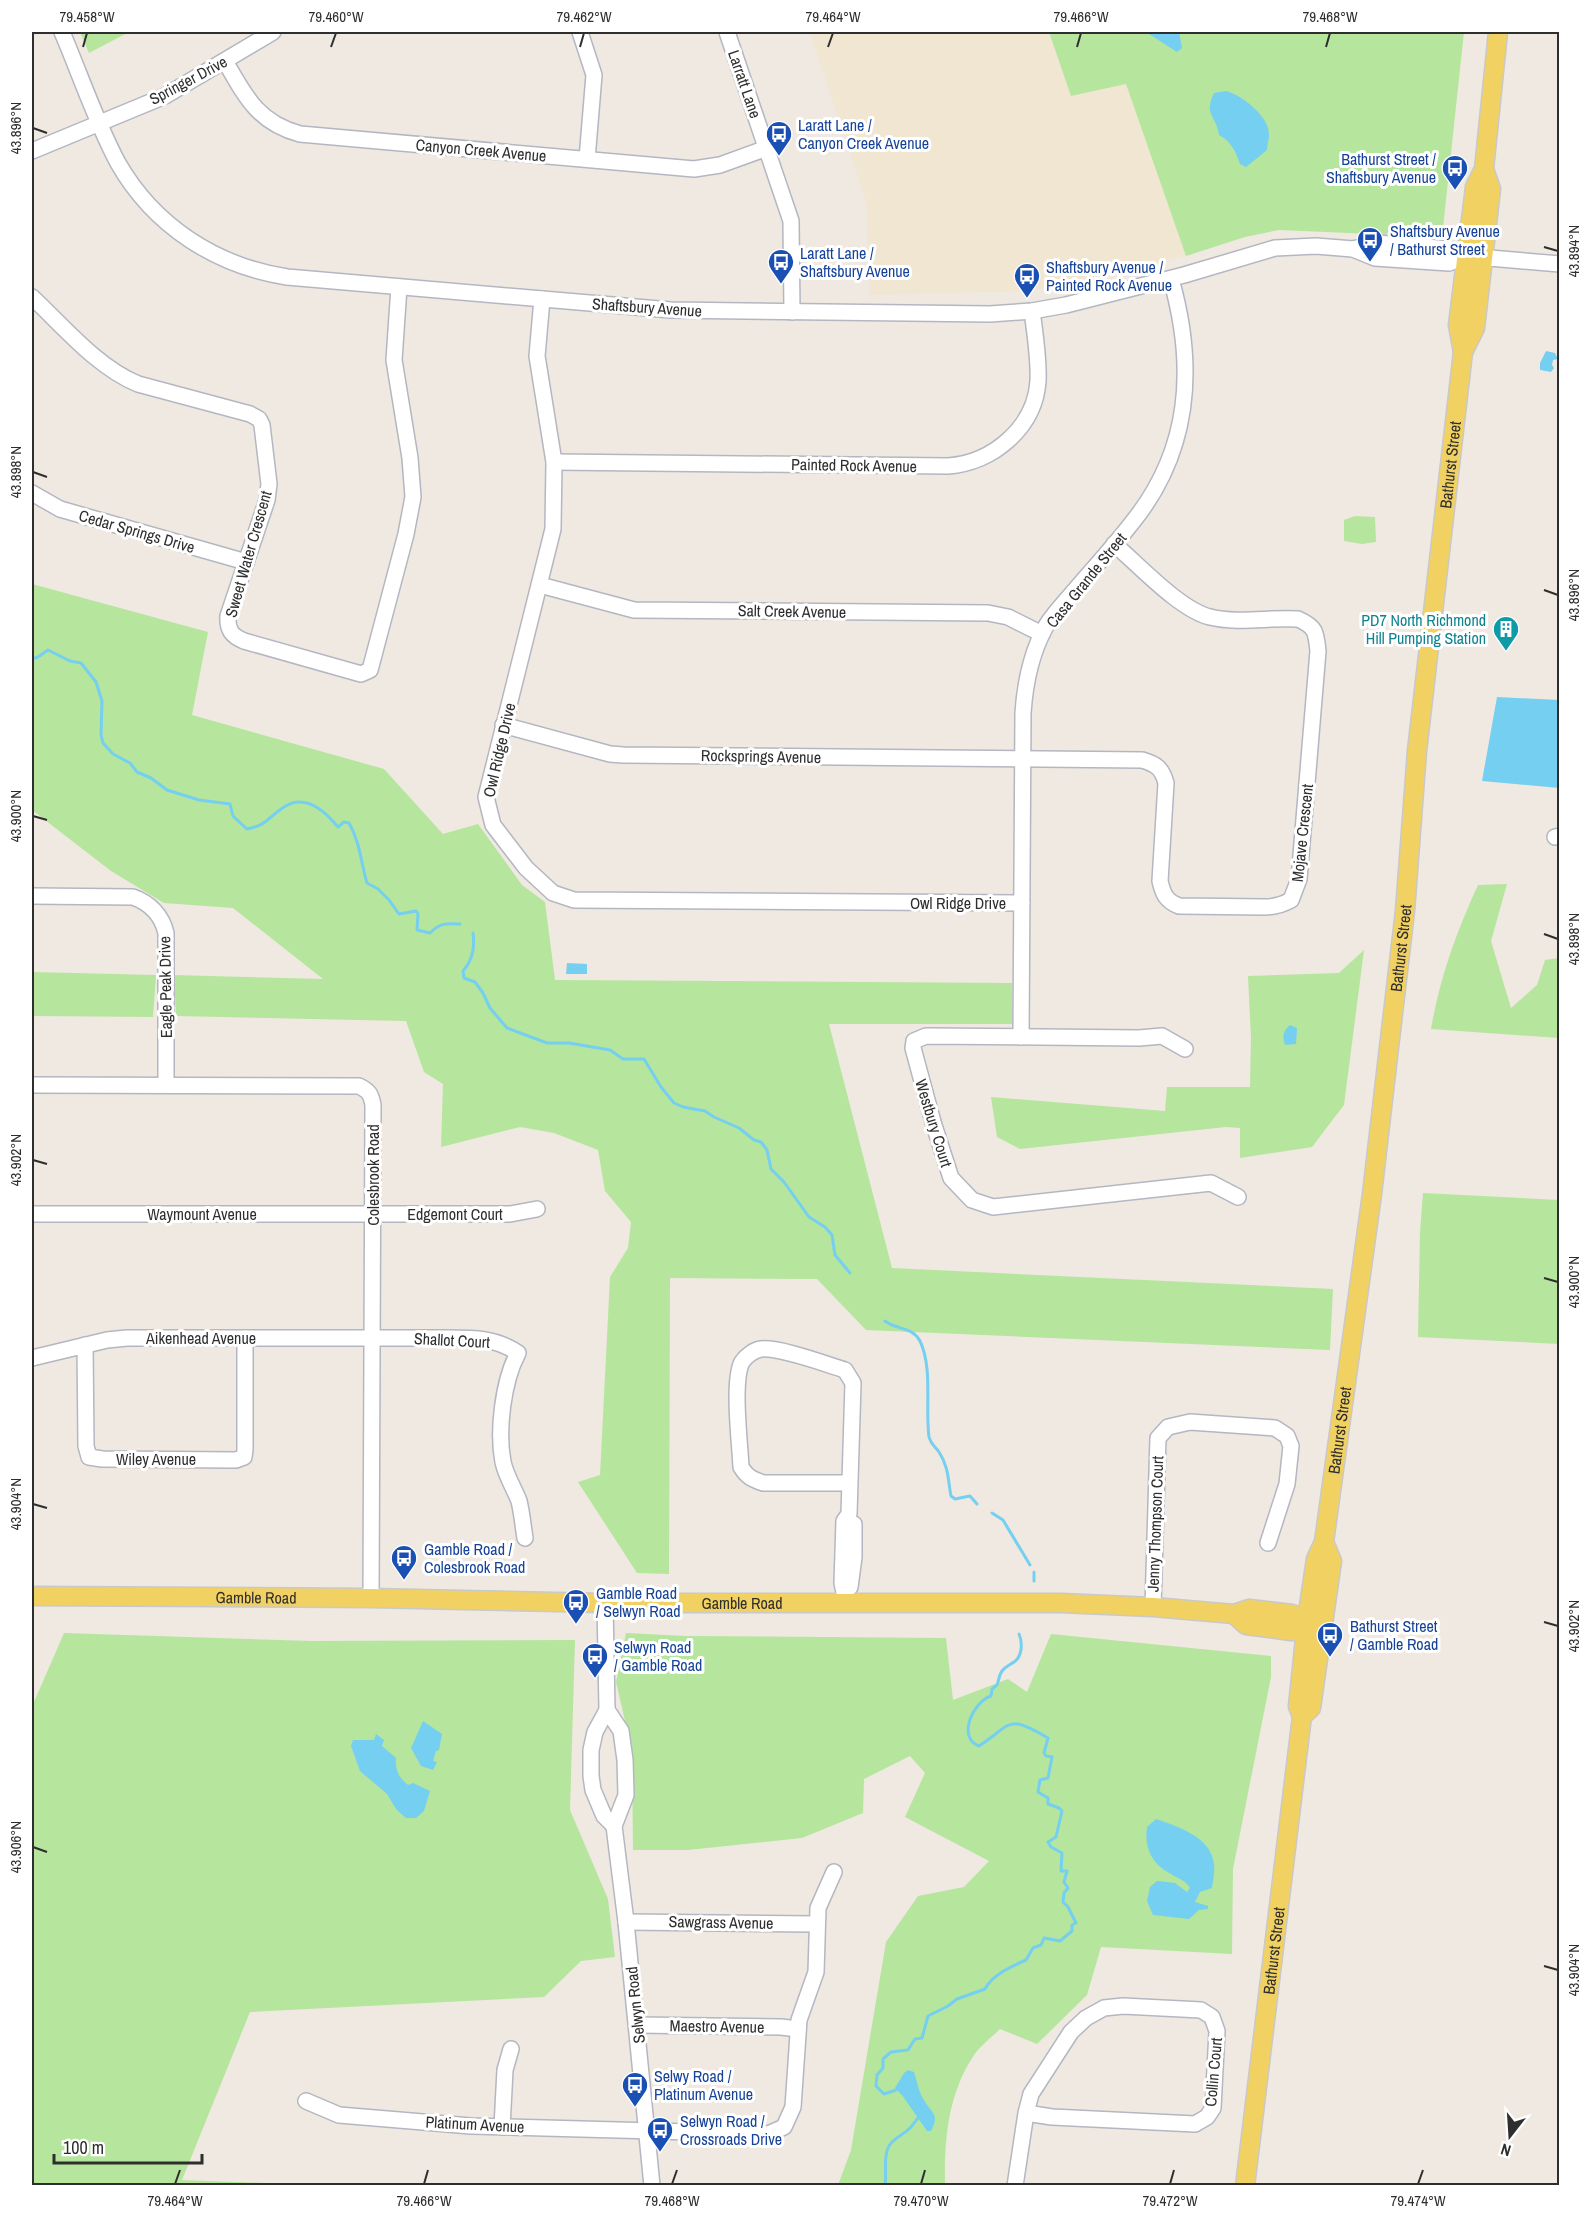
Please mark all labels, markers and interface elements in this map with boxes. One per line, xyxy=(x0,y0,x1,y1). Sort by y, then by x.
text: 79.458°W xyxy=(59,6,115,27)
text: 79.460°W xyxy=(308,6,364,27)
text: 79.462°W xyxy=(556,6,612,27)
text: 79.464°W xyxy=(805,6,861,27)
text: 79.466°W xyxy=(1053,6,1109,27)
text: 79.468°W xyxy=(1302,6,1358,27)
street label: Larratt Lane xyxy=(723,47,767,121)
street label: Springer Drive xyxy=(145,50,231,110)
text: 43.896°N xyxy=(5,102,26,154)
place label: Laratt Lane / Canyon Creek Avenue xyxy=(798,114,929,154)
bus stop icon: Laratt Lane / Canyon Creek Avenue xyxy=(764,119,794,157)
street label: Canyon Creek Avenue xyxy=(415,133,547,167)
place label: Bathurst Street / Shaftsbury Avenue xyxy=(1326,148,1436,188)
bus stop icon: Bathurst Street / Shaftsbury Avenue xyxy=(1440,153,1470,191)
place label: Shaftsbury Avenue / Bathurst Street xyxy=(1390,220,1500,260)
bus stop icon: Shaftsbury Avenue / Bathurst Street xyxy=(1355,225,1385,263)
text: 43.894°N xyxy=(1563,225,1584,277)
place label: Laratt Lane / Shaftsbury Avenue xyxy=(800,242,910,282)
bus stop icon: Laratt Lane / Shaftsbury Avenue xyxy=(766,247,796,285)
place label: Shaftsbury Avenue / Painted Rock Avenue xyxy=(1046,256,1172,296)
bus stop icon: Shaftsbury Avenue / Painted Rock Avenue xyxy=(1012,261,1042,299)
street label: Shaftsbury Avenue xyxy=(591,292,703,322)
street label: Bathurst Street xyxy=(1434,420,1466,509)
text: 43.898°N xyxy=(5,446,26,498)
street label: Painted Rock Avenue xyxy=(791,453,917,477)
street label: Sweet Water Crescent xyxy=(219,488,277,620)
street label: Cedar Springs Drive xyxy=(76,504,198,558)
street label: Casa Grande Street xyxy=(1041,527,1131,632)
text: 43.896°N xyxy=(1563,569,1584,621)
street label: Salt Creek Avenue xyxy=(738,599,846,623)
place label: PD7 North Richmond Hill Pumping Station xyxy=(1361,609,1486,649)
building icon: PD7 North Richmond Hill Pumping Station xyxy=(1491,614,1521,652)
street label: Owl Ridge Drive xyxy=(477,701,521,799)
street label: Rocksprings Avenue xyxy=(701,744,821,768)
street label: Mojave Crescent xyxy=(1286,783,1318,883)
text: 43.900°N xyxy=(5,790,26,842)
street label: Owl Ridge Drive xyxy=(910,892,1006,914)
street label: Bathurst Street xyxy=(1385,903,1416,993)
text: 43.898°N xyxy=(1563,913,1584,965)
street label: Eagle Peak Drive xyxy=(153,936,177,1038)
street label: Westbury Court xyxy=(910,1076,958,1170)
street label: Colesbrook Road xyxy=(362,1124,384,1226)
text: 43.902°N xyxy=(5,1134,26,1186)
street label: Waymount Avenue xyxy=(147,1203,257,1225)
street label: Edgemont Court xyxy=(407,1203,503,1225)
text: 43.900°N xyxy=(1563,1256,1584,1308)
street label: Aikenhead Avenue xyxy=(145,1327,256,1349)
street label: Shallot Court xyxy=(414,1327,491,1353)
street label: Bathurst Street xyxy=(1323,1385,1356,1475)
street label: Wiley Avenue xyxy=(116,1448,196,1470)
street label: Jenny Thompson Court xyxy=(1142,1455,1168,1592)
text: 43.904°N xyxy=(5,1478,26,1530)
place label: Gamble Road / Colesbrook Road xyxy=(424,1538,525,1578)
bus stop icon: Gamble Road / Colesbrook Road xyxy=(389,1543,419,1581)
place label: Gamble Road / Selwyn Road xyxy=(596,1582,681,1622)
street label: Gamble Road xyxy=(215,1586,297,1609)
bus stop icon: Gamble Road / Selwyn Road xyxy=(561,1587,591,1625)
street label: Gamble Road xyxy=(701,1592,782,1614)
text: 43.902°N xyxy=(1563,1600,1584,1652)
place label: Bathurst Street / Gamble Road xyxy=(1350,1615,1438,1655)
bus stop icon: Bathurst Street / Gamble Road xyxy=(1315,1620,1345,1658)
place label: Selwyn Road / Gamble Road xyxy=(614,1636,702,1676)
bus stop icon: Selwyn Road / Gamble Road xyxy=(580,1641,610,1679)
text: 43.906°N xyxy=(5,1821,26,1873)
street label: Bathurst Street xyxy=(1257,1906,1290,1996)
street label: Sawgrass Avenue xyxy=(668,1910,774,1934)
text: 43.904°N xyxy=(1563,1944,1584,1996)
street label: Selwyn Road xyxy=(620,1965,650,2045)
street label: Maestro Avenue xyxy=(670,2014,764,2038)
street label: Collin Court xyxy=(1199,2036,1227,2107)
place label: Selwy Road / Platinum Avenue xyxy=(654,2065,753,2105)
bus stop icon: Selwy Road / Platinum Avenue xyxy=(620,2070,650,2108)
north arrow xyxy=(1480,2106,1540,2166)
street label: Platinum Avenue xyxy=(425,2110,525,2138)
place label: Selwyn Road / Crossroads Drive xyxy=(680,2110,782,2150)
bus stop icon: Selwyn Road / Crossroads Drive xyxy=(645,2115,675,2153)
scale bar xyxy=(54,2127,202,2165)
text: 100 m xyxy=(63,2135,104,2160)
text: N xyxy=(1498,2138,1513,2162)
text: 79.464°W xyxy=(147,2190,203,2211)
text: 79.466°W xyxy=(396,2190,452,2211)
text: 79.468°W xyxy=(644,2190,700,2211)
text: 79.470°W xyxy=(893,2190,949,2211)
text: 79.472°W xyxy=(1142,2190,1198,2211)
text: 79.474°W xyxy=(1390,2190,1446,2211)

